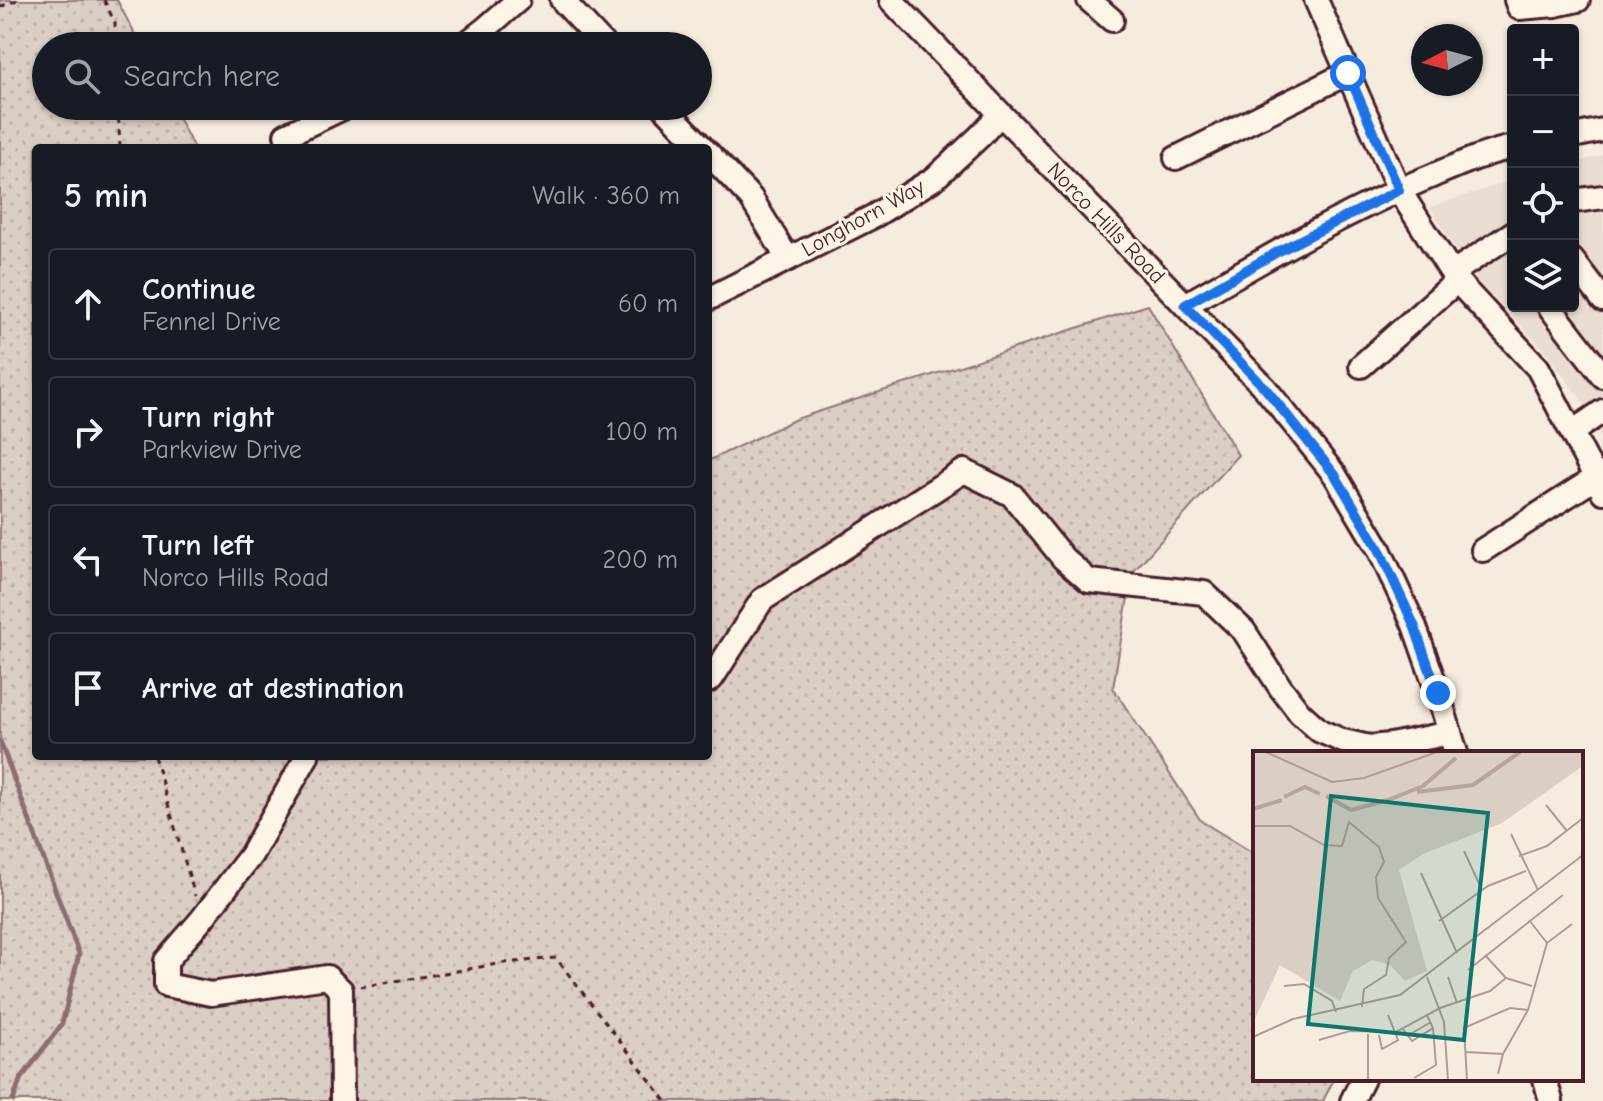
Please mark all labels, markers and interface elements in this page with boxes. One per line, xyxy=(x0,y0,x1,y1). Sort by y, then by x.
north arrow xyxy=(1411,24,1483,96)
map controls xyxy=(1507,24,1579,312)
button: + xyxy=(1507,24,1579,96)
search box xyxy=(32,32,712,120)
icon: search xyxy=(60,54,104,98)
route start xyxy=(1330,55,1366,91)
text: Search here xyxy=(124,59,280,94)
button: − xyxy=(1507,96,1579,168)
street label: Norco Hills Road xyxy=(1042,157,1170,289)
button: locate xyxy=(1507,168,1579,240)
street label: Longhorn Way xyxy=(797,173,929,262)
text: 5 min xyxy=(64,176,148,216)
text: Walk · 360 m xyxy=(532,181,680,211)
button: layers xyxy=(1507,240,1579,312)
text: Continue xyxy=(142,272,256,307)
icon: ahead xyxy=(66,282,110,326)
text: 60 m xyxy=(618,289,678,319)
text: Fennel Drive xyxy=(142,307,281,337)
text: Turn right xyxy=(142,400,274,435)
icon: right xyxy=(66,410,110,454)
text: 100 m xyxy=(606,417,678,447)
text: Parkview Drive xyxy=(142,435,302,465)
text: Turn left xyxy=(142,528,254,563)
icon: left xyxy=(66,538,110,582)
text: 200 m xyxy=(603,545,678,575)
text: Norco Hills Road xyxy=(142,563,329,593)
icon: arrive xyxy=(66,666,110,710)
text: Arrive at destination xyxy=(142,671,404,706)
route end xyxy=(1420,675,1456,711)
inset map xyxy=(1253,751,1583,1081)

